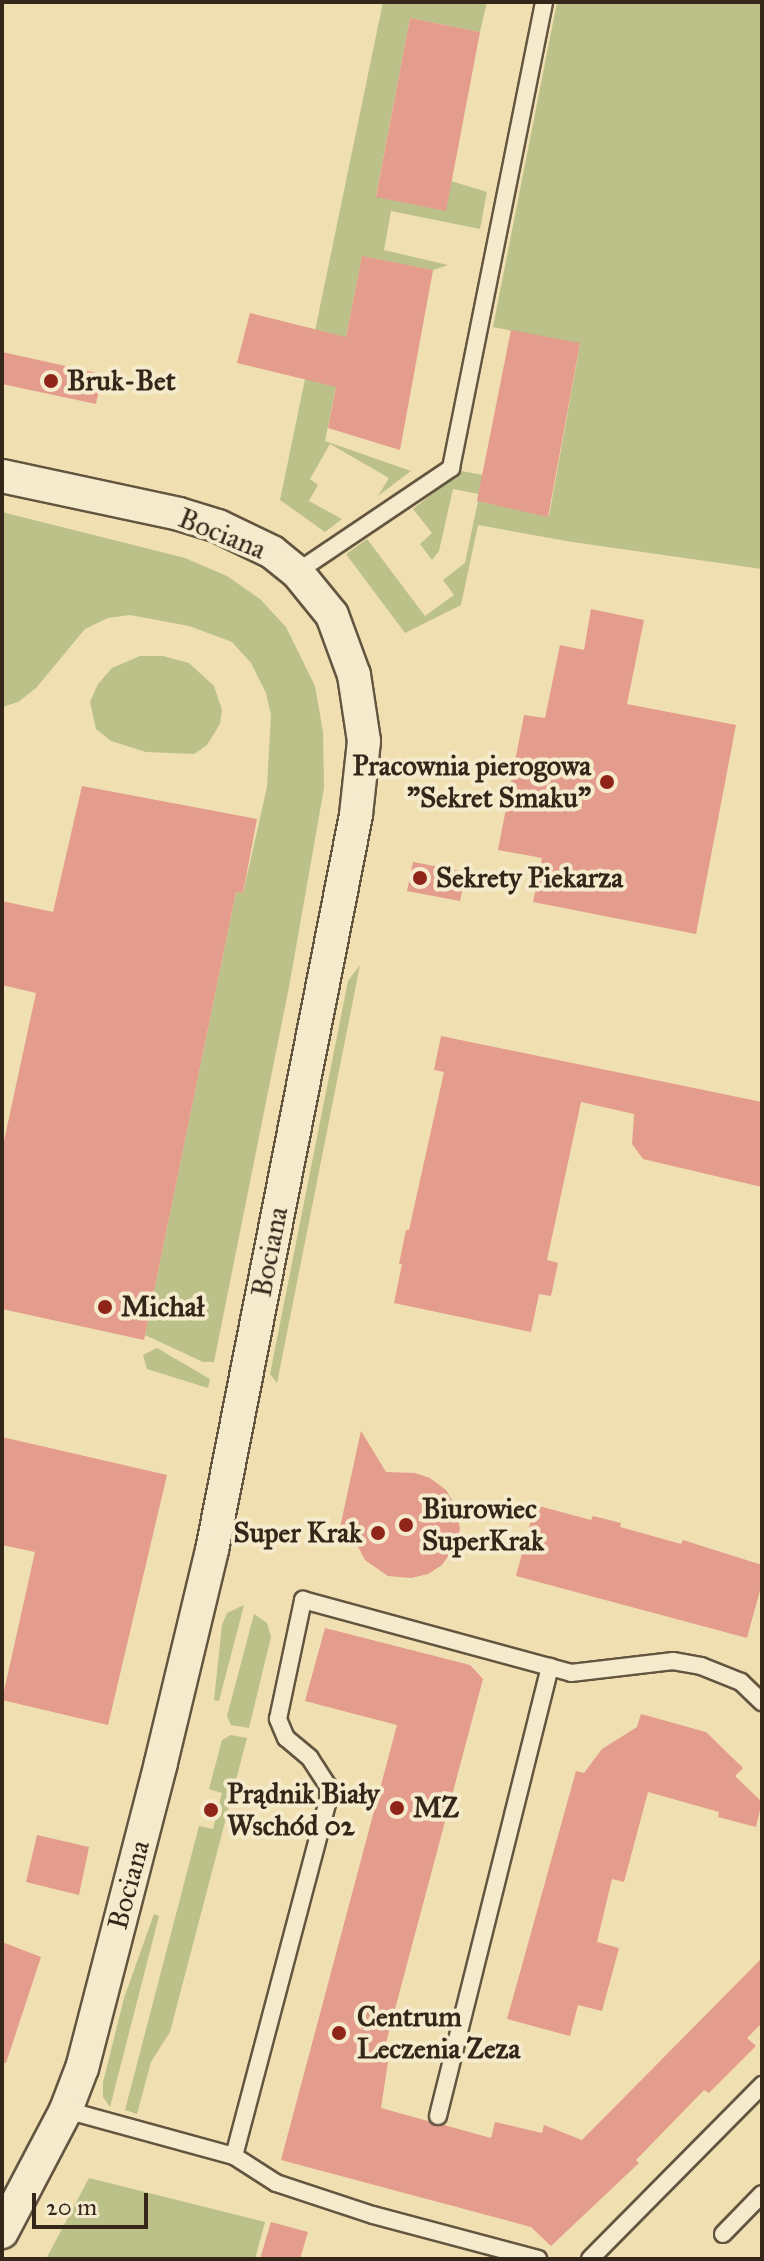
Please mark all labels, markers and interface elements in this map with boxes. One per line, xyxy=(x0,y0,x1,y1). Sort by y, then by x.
place label: Bruk-Bet xyxy=(67,364,176,398)
marker: Bruk-Bet xyxy=(42,372,60,390)
street label: Bociana xyxy=(173,501,271,567)
place label: Pracownia pierogowa "Sekret Smaku" xyxy=(352,749,591,815)
marker: Pracownia pierogowa "Sekret Smaku" xyxy=(598,773,616,791)
place label: Sekrety Piekarza xyxy=(436,861,623,895)
marker: Sekrety Piekarza xyxy=(411,869,429,887)
street label: Bociana xyxy=(245,1204,295,1300)
place label: Michał xyxy=(121,1290,204,1324)
marker: Michał xyxy=(96,1298,114,1316)
place label: Biurowiec SuperKrak xyxy=(422,1492,544,1558)
place label: Super Krak xyxy=(234,1516,362,1550)
marker: Biurowiec SuperKrak xyxy=(397,1516,415,1534)
marker: Super Krak xyxy=(369,1524,387,1542)
place label: Prądnik Biały Wschód 02 xyxy=(227,1777,379,1843)
place label: MZ xyxy=(413,1791,459,1825)
marker: MZ xyxy=(388,1799,406,1817)
marker: Prądnik Biały Wschód 02 xyxy=(202,1801,220,1819)
street label: Bociana xyxy=(101,1837,157,1933)
place label: Centrum Leczenia Zeza xyxy=(357,2000,520,2066)
marker: Centrum Leczenia Zeza xyxy=(328,2022,350,2044)
scale bar xyxy=(36,2177,152,2227)
text: 20 m xyxy=(46,2192,97,2222)

